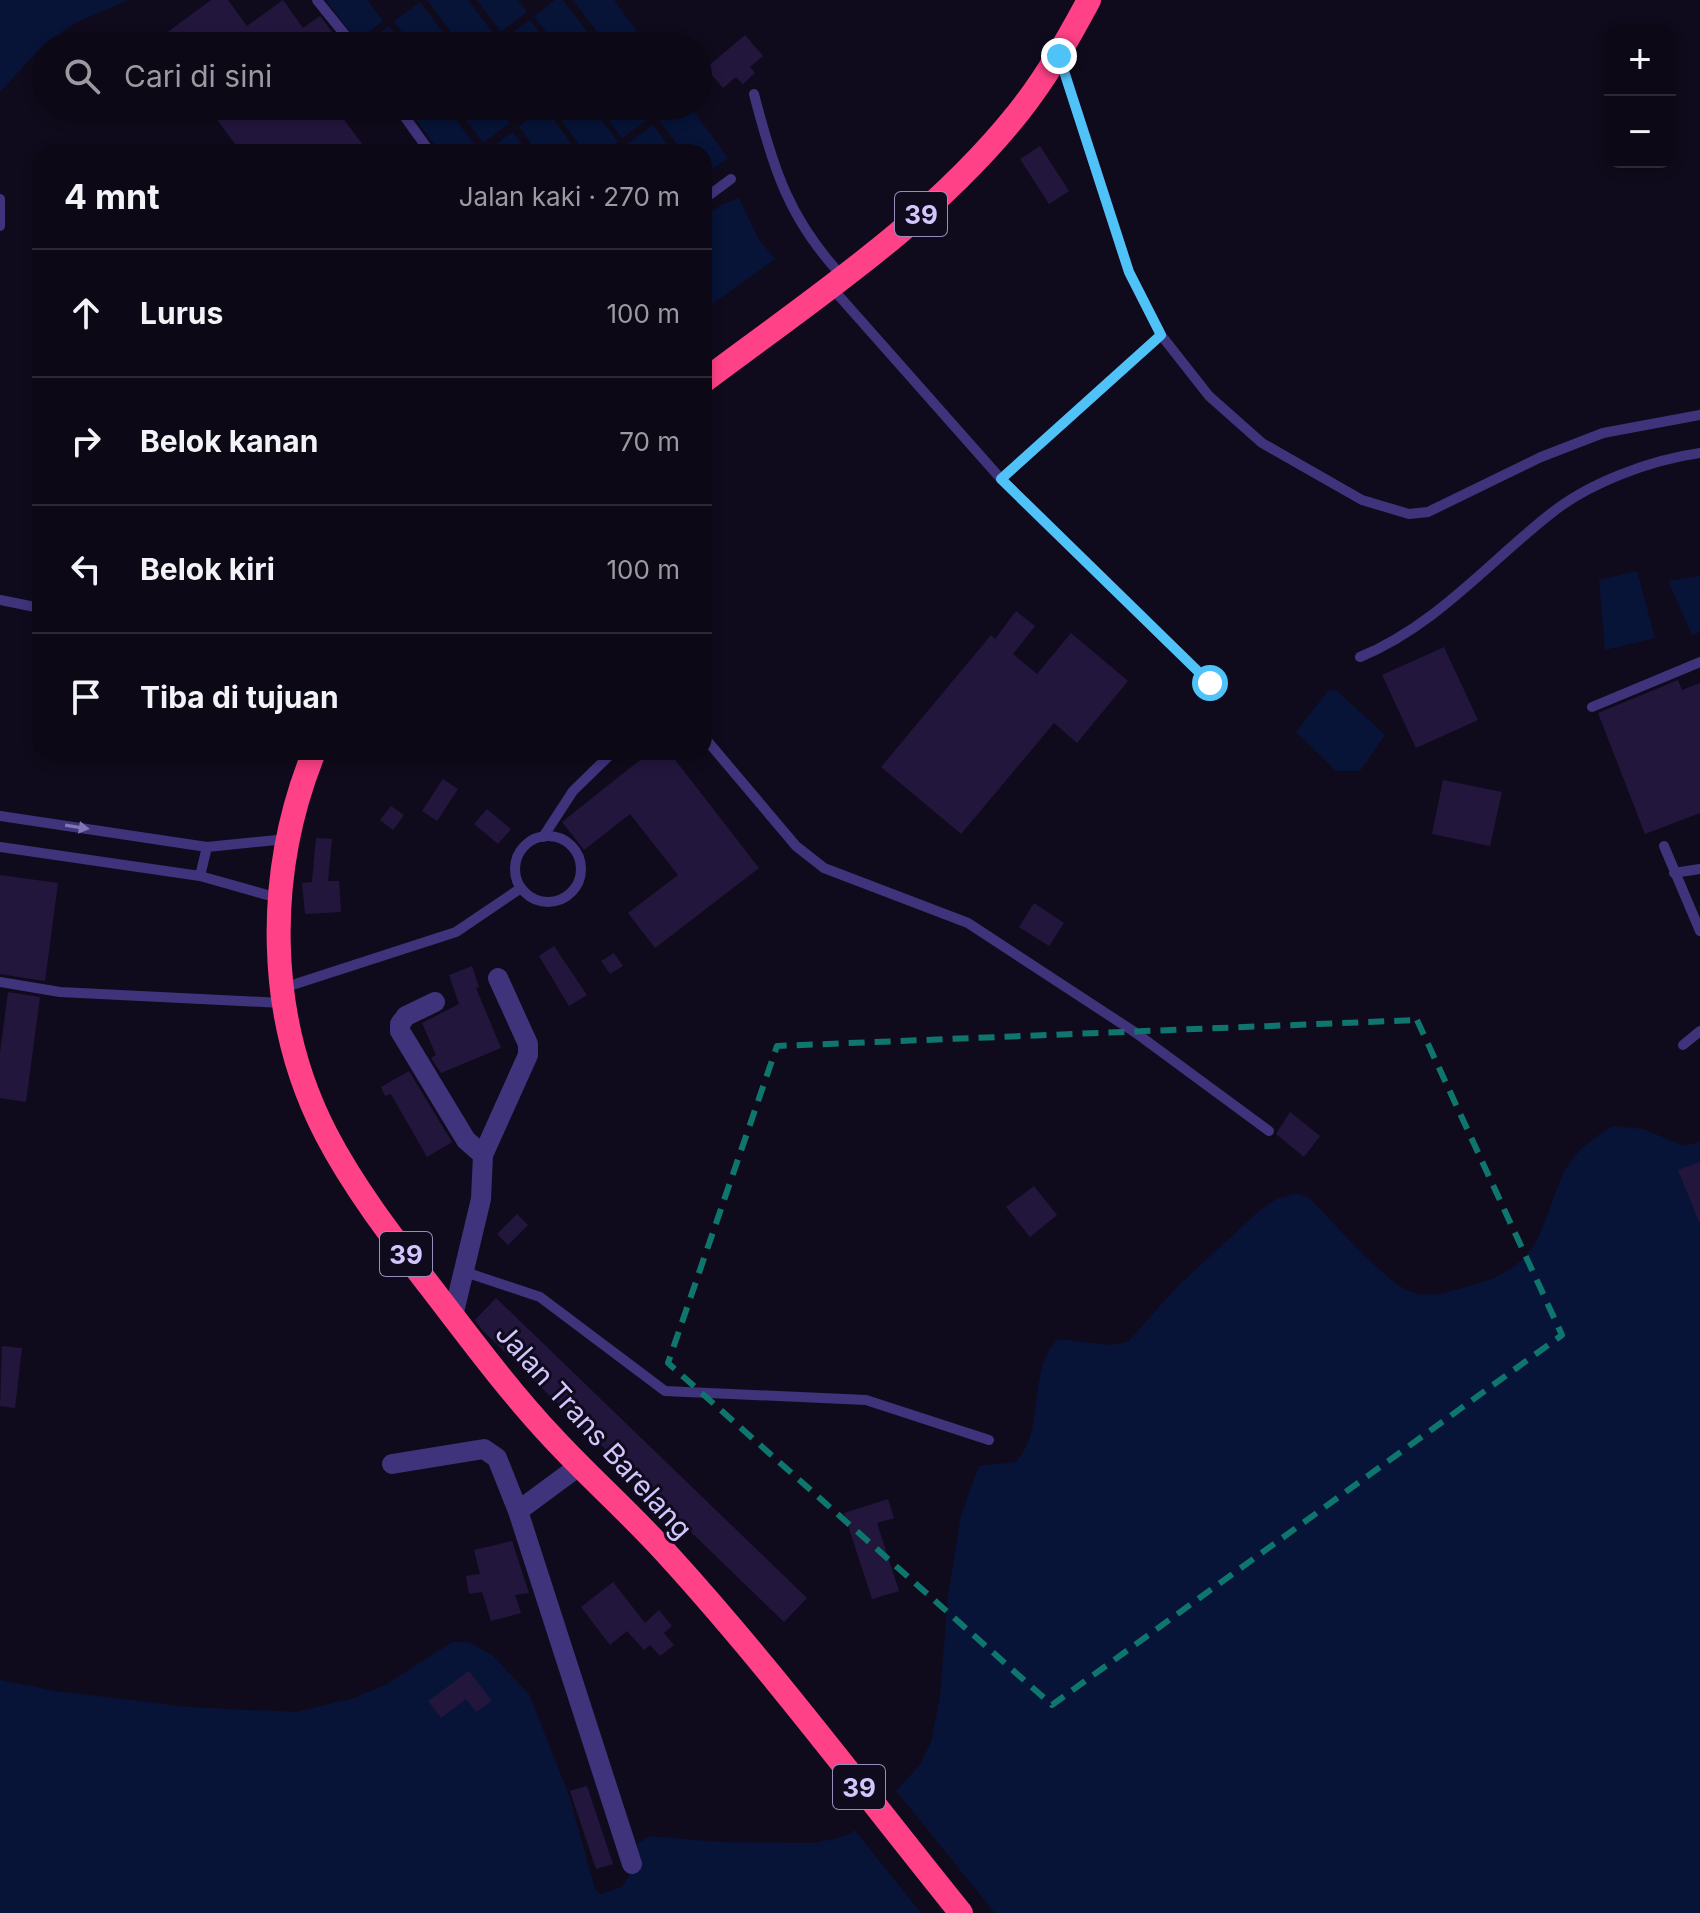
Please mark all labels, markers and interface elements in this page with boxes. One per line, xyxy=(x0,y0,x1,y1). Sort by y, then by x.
map controls xyxy=(1604,24,1676,168)
button: + xyxy=(1604,24,1676,96)
search box xyxy=(32,32,712,120)
route end xyxy=(1041,38,1077,74)
icon: search xyxy=(60,54,104,98)
text: Cari di sini xyxy=(124,58,272,94)
button: − xyxy=(1604,96,1676,168)
text: 4 mnt xyxy=(64,176,160,217)
text: Jalan kaki · 270 m xyxy=(459,181,680,212)
road number: 39 xyxy=(895,192,947,236)
icon: ahead xyxy=(64,291,108,335)
text: Lurus xyxy=(140,295,223,331)
text: 100 m xyxy=(607,298,680,329)
icon: right xyxy=(64,419,108,463)
text: Belok kanan xyxy=(140,423,318,459)
text: 70 m xyxy=(619,426,680,457)
icon: left xyxy=(64,547,108,591)
text: Belok kiri xyxy=(140,551,275,587)
text: 100 m xyxy=(607,554,680,585)
route start xyxy=(1192,665,1228,701)
icon: arrive xyxy=(64,675,108,719)
text: Tiba di tujuan xyxy=(140,679,339,715)
one-way arrow xyxy=(65,822,90,834)
road number: 39 xyxy=(380,1232,432,1276)
street label: Jalan Trans Barelang xyxy=(489,1317,699,1545)
road number: 39 xyxy=(833,1765,885,1809)

